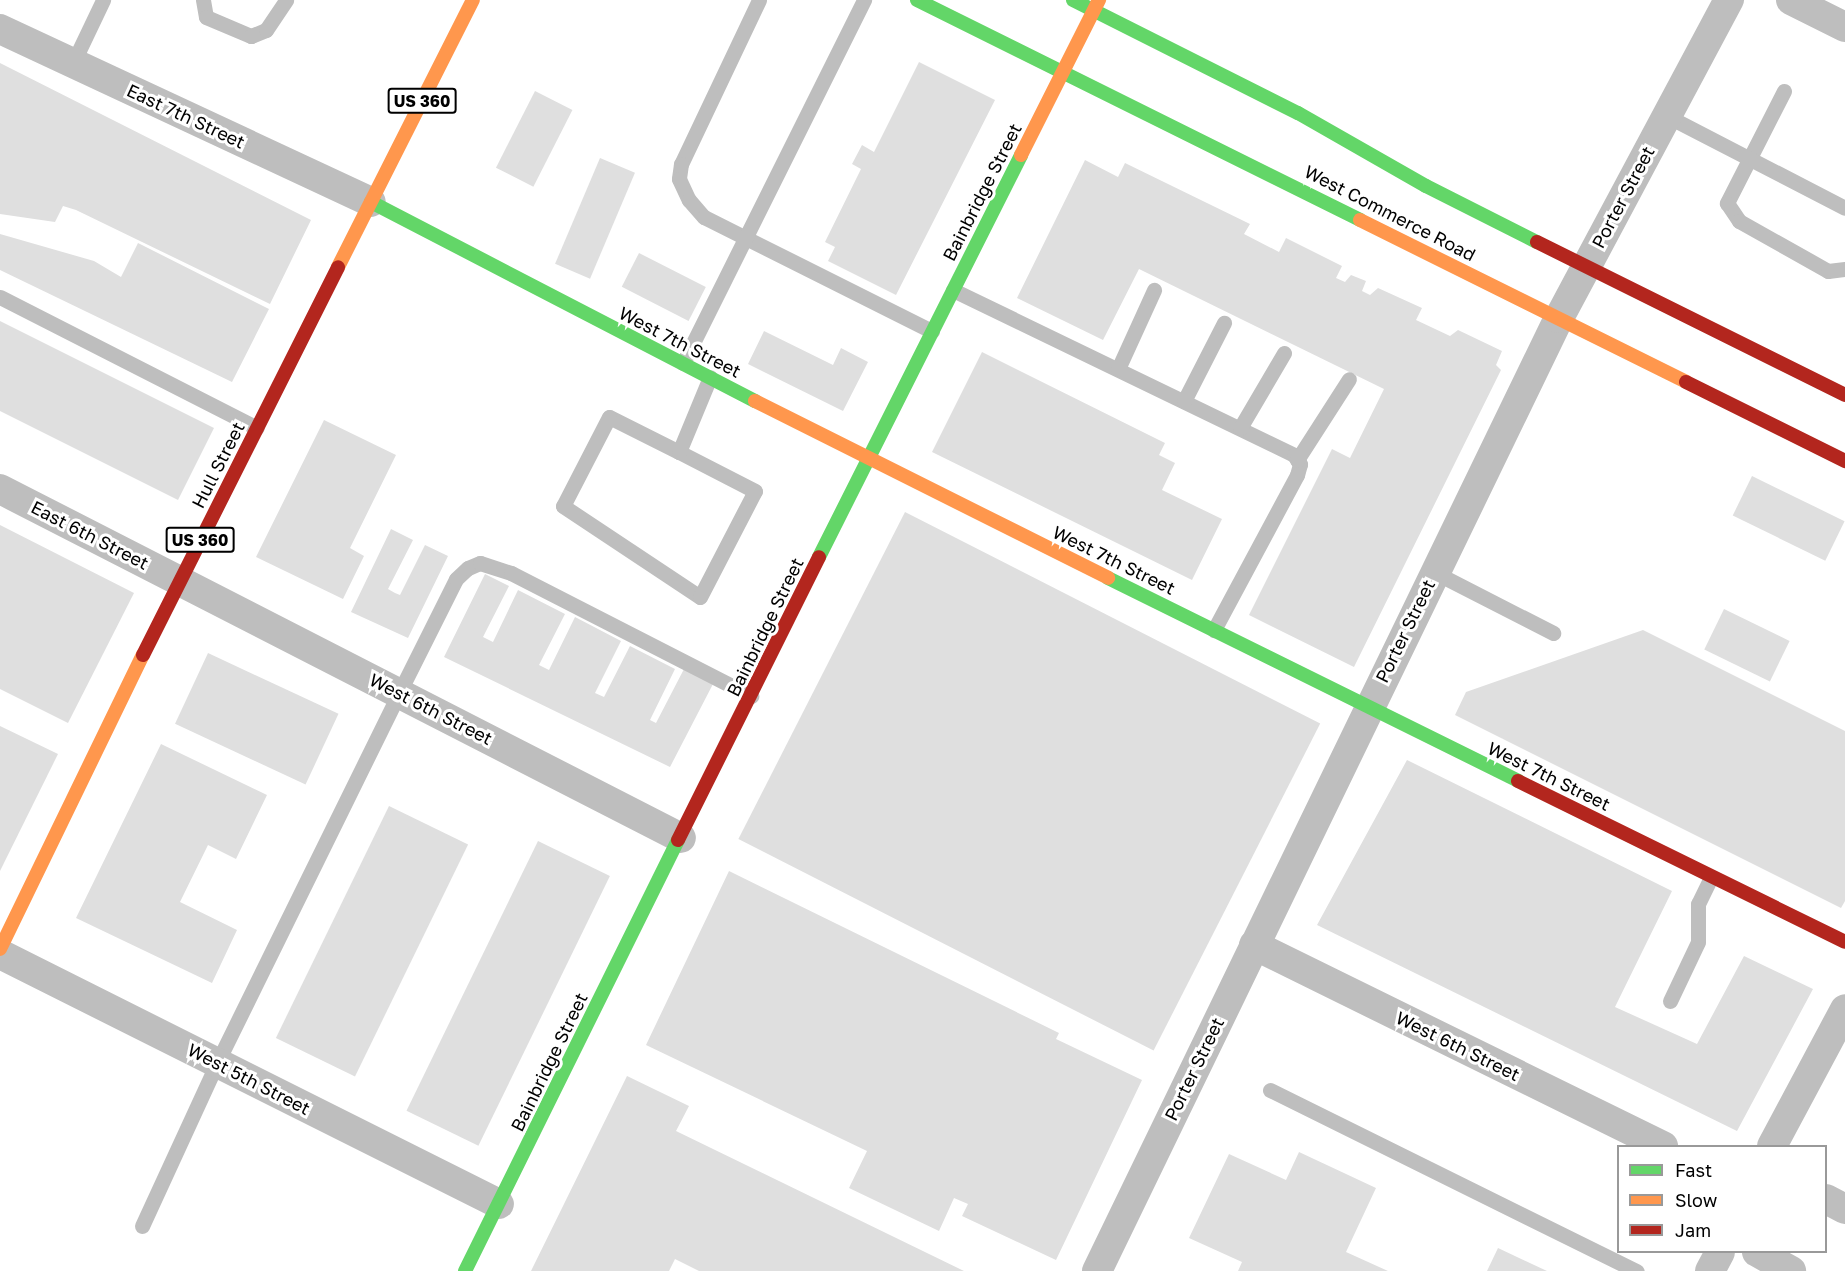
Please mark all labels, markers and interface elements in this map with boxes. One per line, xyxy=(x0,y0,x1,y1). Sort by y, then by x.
street label: East 7th Street xyxy=(124,79,248,153)
road number: US 360 xyxy=(388,88,456,114)
street label: Bainbridge Street xyxy=(938,120,1026,264)
street label: Porter Street xyxy=(1587,142,1659,252)
street label: West Commerce Road xyxy=(1301,160,1479,266)
street label: West 7th Street xyxy=(615,302,745,382)
street label: Hull Street xyxy=(187,418,249,512)
street label: East 6th Street xyxy=(28,496,152,574)
street label: West 7th Street xyxy=(1049,521,1179,599)
road number: US 360 xyxy=(166,527,234,553)
street label: Bainbridge Street xyxy=(722,554,808,700)
street label: Porter Street xyxy=(1371,576,1439,686)
street label: West 6th Street xyxy=(366,669,496,749)
street label: West 7th Street xyxy=(1484,737,1614,815)
street label: Bainbridge Street xyxy=(506,989,592,1135)
street label: West 6th Street xyxy=(1393,1007,1523,1085)
street label: Porter Street xyxy=(1160,1014,1228,1124)
street label: West 5th Street xyxy=(184,1039,314,1119)
legend xyxy=(1617,1145,1827,1253)
text: Fast xyxy=(1675,1159,1712,1181)
text: Slow xyxy=(1675,1189,1717,1211)
text: Jam xyxy=(1675,1219,1711,1241)

